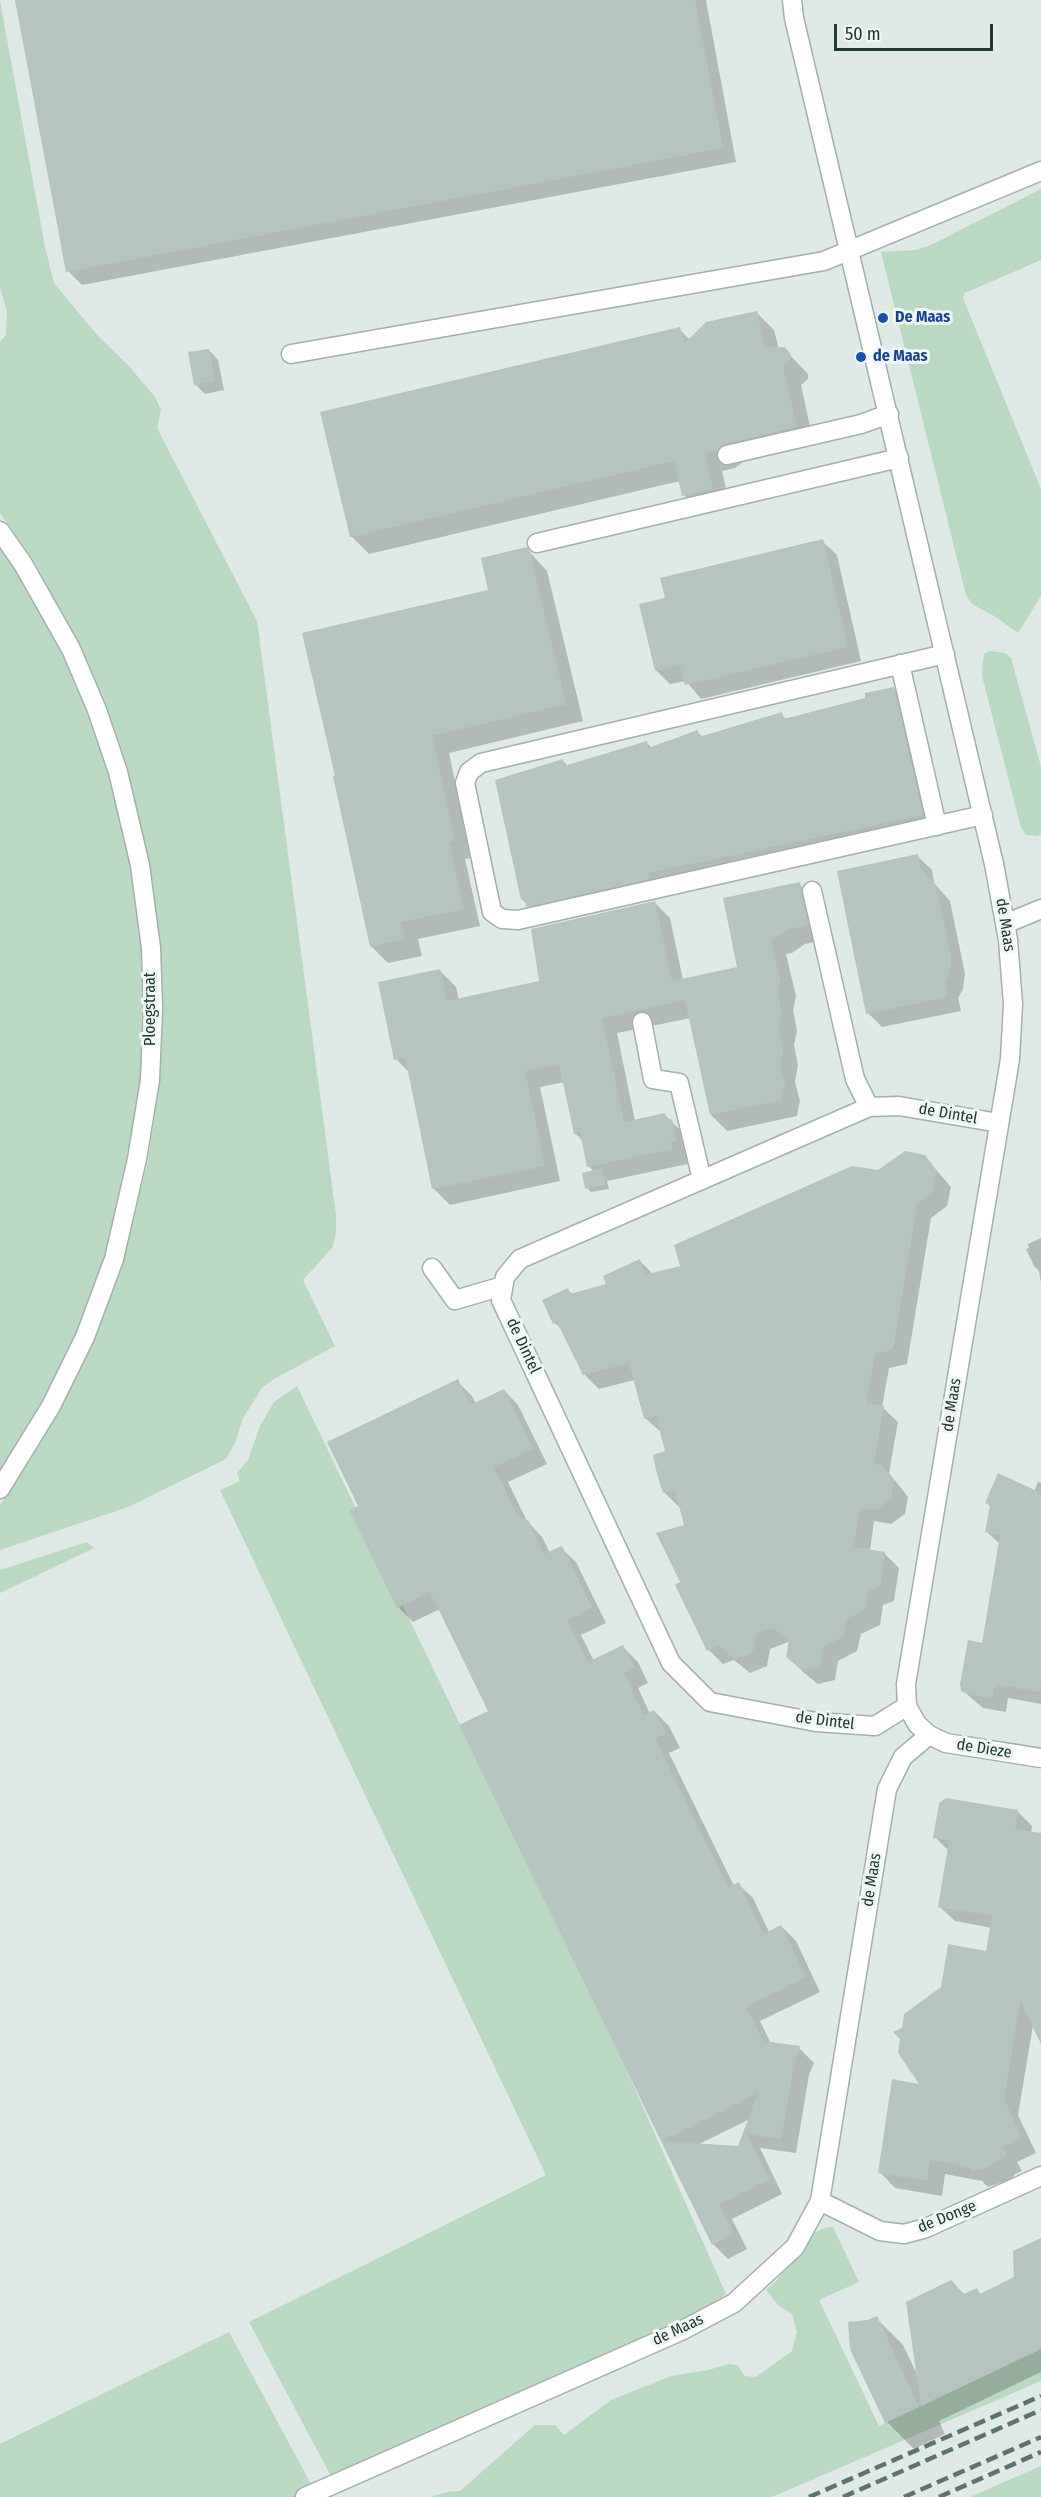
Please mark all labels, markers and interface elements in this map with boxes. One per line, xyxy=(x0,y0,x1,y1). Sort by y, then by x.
scale bar xyxy=(837,12,996,50)
text: 50 m xyxy=(845,23,881,45)
place label: De Maas xyxy=(895,308,950,328)
marker: De Maas xyxy=(876,311,890,325)
place label: de Maas xyxy=(873,347,927,367)
marker: de Maas xyxy=(854,350,868,364)
street label: de Maas xyxy=(991,897,1019,953)
street label: Ploegstraat xyxy=(141,972,161,1046)
street label: de Dintel xyxy=(917,1099,979,1129)
street label: de Dintel xyxy=(502,1315,544,1377)
street label: de Maas xyxy=(938,1377,966,1433)
street label: de Dintel xyxy=(794,1708,856,1734)
street label: de Dieze xyxy=(955,1735,1013,1763)
street label: de Maas xyxy=(858,1852,886,1908)
street label: de Donge xyxy=(915,2197,979,2237)
street label: de Maas xyxy=(650,2310,706,2350)

